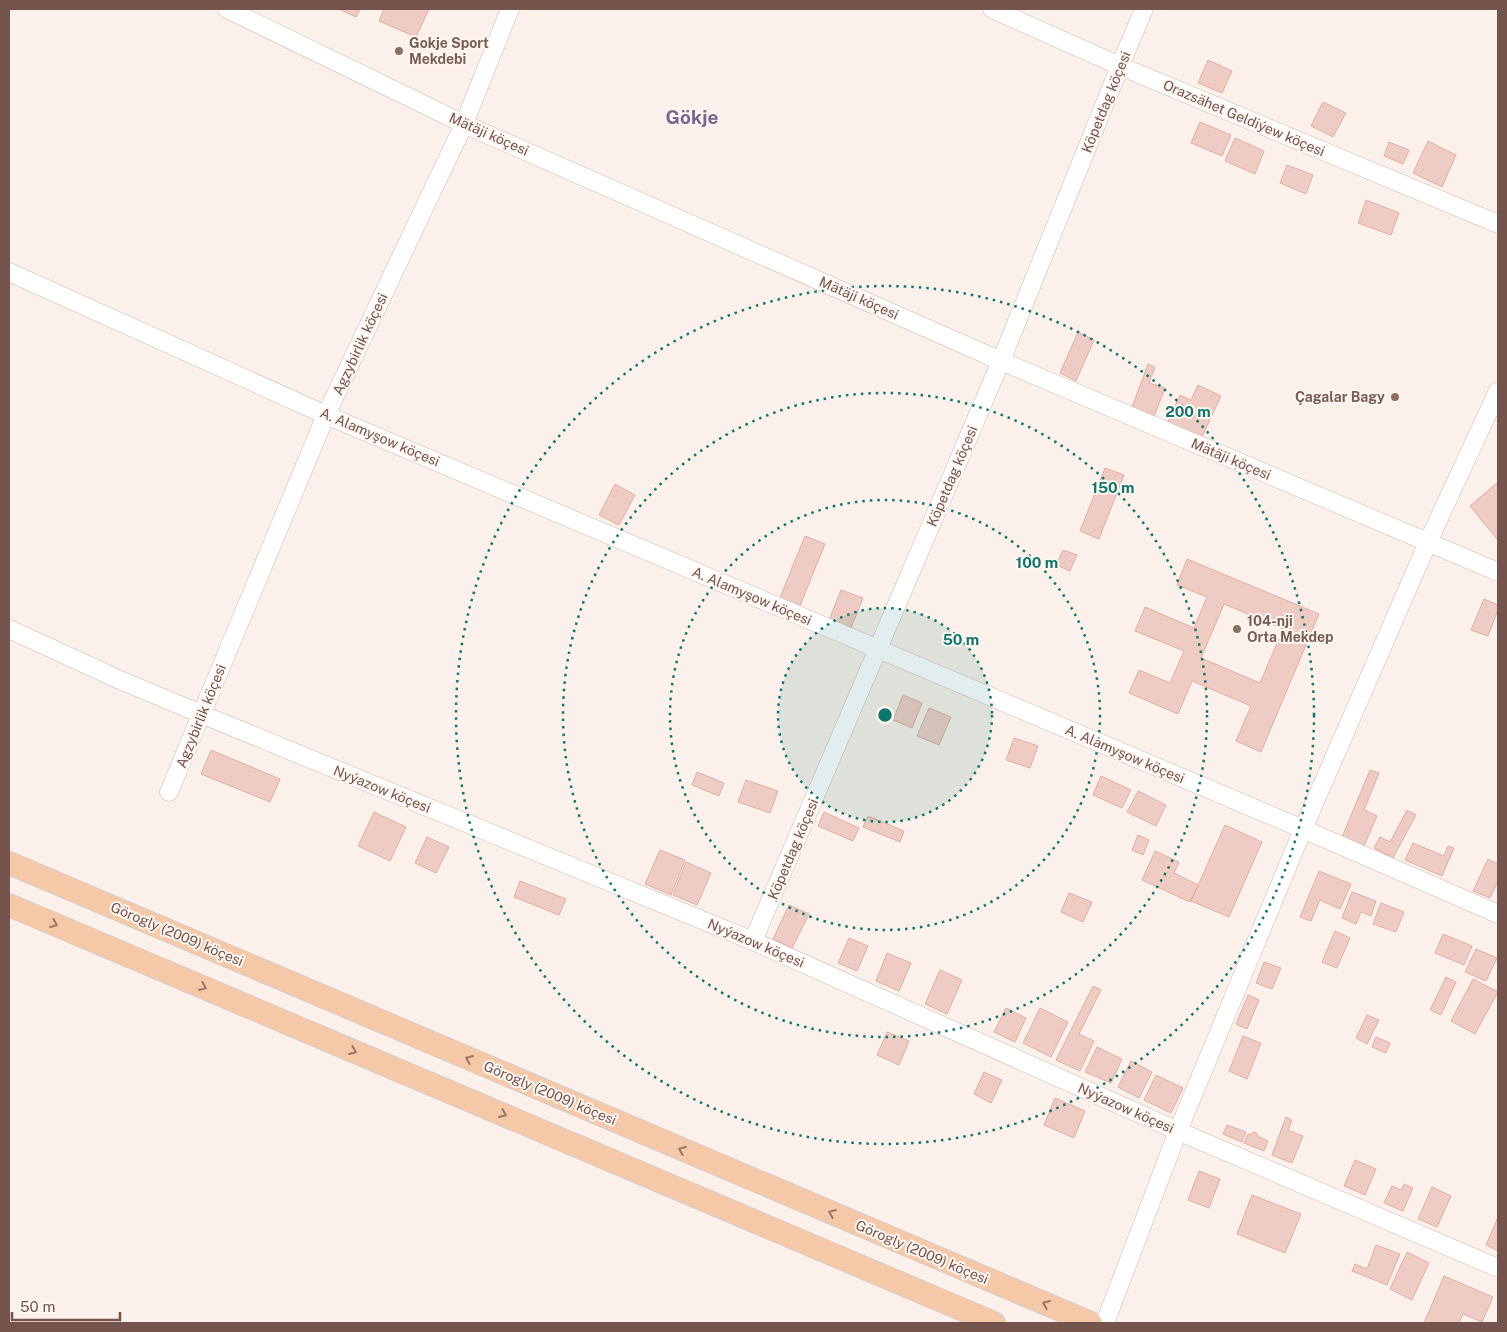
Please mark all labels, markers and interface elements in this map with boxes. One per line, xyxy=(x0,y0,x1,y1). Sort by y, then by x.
place label: Gokje Sport Mekdebi xyxy=(409,35,489,67)
marker: Gokje Sport Mekdebi xyxy=(393,45,405,57)
street label: Köpetdag köçesi xyxy=(1078,49,1134,155)
street label: Orazsähet Geldiýew köçesi xyxy=(1161,77,1327,159)
district label: Gökje xyxy=(666,106,718,128)
street label: Mätäji köçesi xyxy=(447,109,531,159)
street label: Mätäji köçesi xyxy=(817,273,901,323)
street label: Agzybirlik köçesi xyxy=(329,291,391,397)
place label: Çagalar Bagy xyxy=(1295,389,1385,405)
marker: Çagalar Bagy xyxy=(1389,391,1401,403)
text: 200 m xyxy=(1165,403,1211,420)
street label: A. Alamyşow köçesi xyxy=(318,405,442,469)
street label: Köpetdag köçesi xyxy=(924,423,980,529)
street label: Mätäji köçesi xyxy=(1189,435,1273,483)
text: 150 m xyxy=(1091,479,1135,496)
text: 100 m xyxy=(1016,554,1058,571)
street label: A. Alamyşow köçesi xyxy=(690,564,814,628)
place label: 104-nji Orta Mekdep xyxy=(1247,613,1334,645)
marker: 104-nji Orta Mekdep xyxy=(1231,623,1243,635)
text: 50 m xyxy=(943,631,979,648)
street label: Agzybirlik köçesi xyxy=(173,662,229,770)
centre of rings xyxy=(876,706,894,724)
street label: A. Alamyşow köçesi xyxy=(1063,722,1187,786)
street label: Nyýazow köçesi xyxy=(331,762,433,816)
street label: Köpetdag köçesi xyxy=(765,796,821,902)
street label: Görogly (2009) köçesi xyxy=(108,899,246,969)
street label: Nyýazow köçesi xyxy=(705,915,807,971)
one-way arrow xyxy=(49,917,58,928)
one-way arrow xyxy=(198,981,207,992)
one-way arrow xyxy=(348,1044,357,1055)
one-way arrow xyxy=(465,1054,474,1065)
street label: Görogly (2009) köçesi xyxy=(481,1058,619,1128)
street label: Nyýazow köçesi xyxy=(1075,1080,1177,1136)
one-way arrow xyxy=(498,1108,506,1118)
one-way arrow xyxy=(679,1145,687,1155)
one-way arrow xyxy=(828,1209,837,1220)
street label: Görogly (2009) köçesi xyxy=(853,1217,991,1287)
scale bar xyxy=(12,1290,120,1322)
text: 50 m xyxy=(20,1298,55,1315)
one-way arrow xyxy=(1042,1300,1051,1311)

